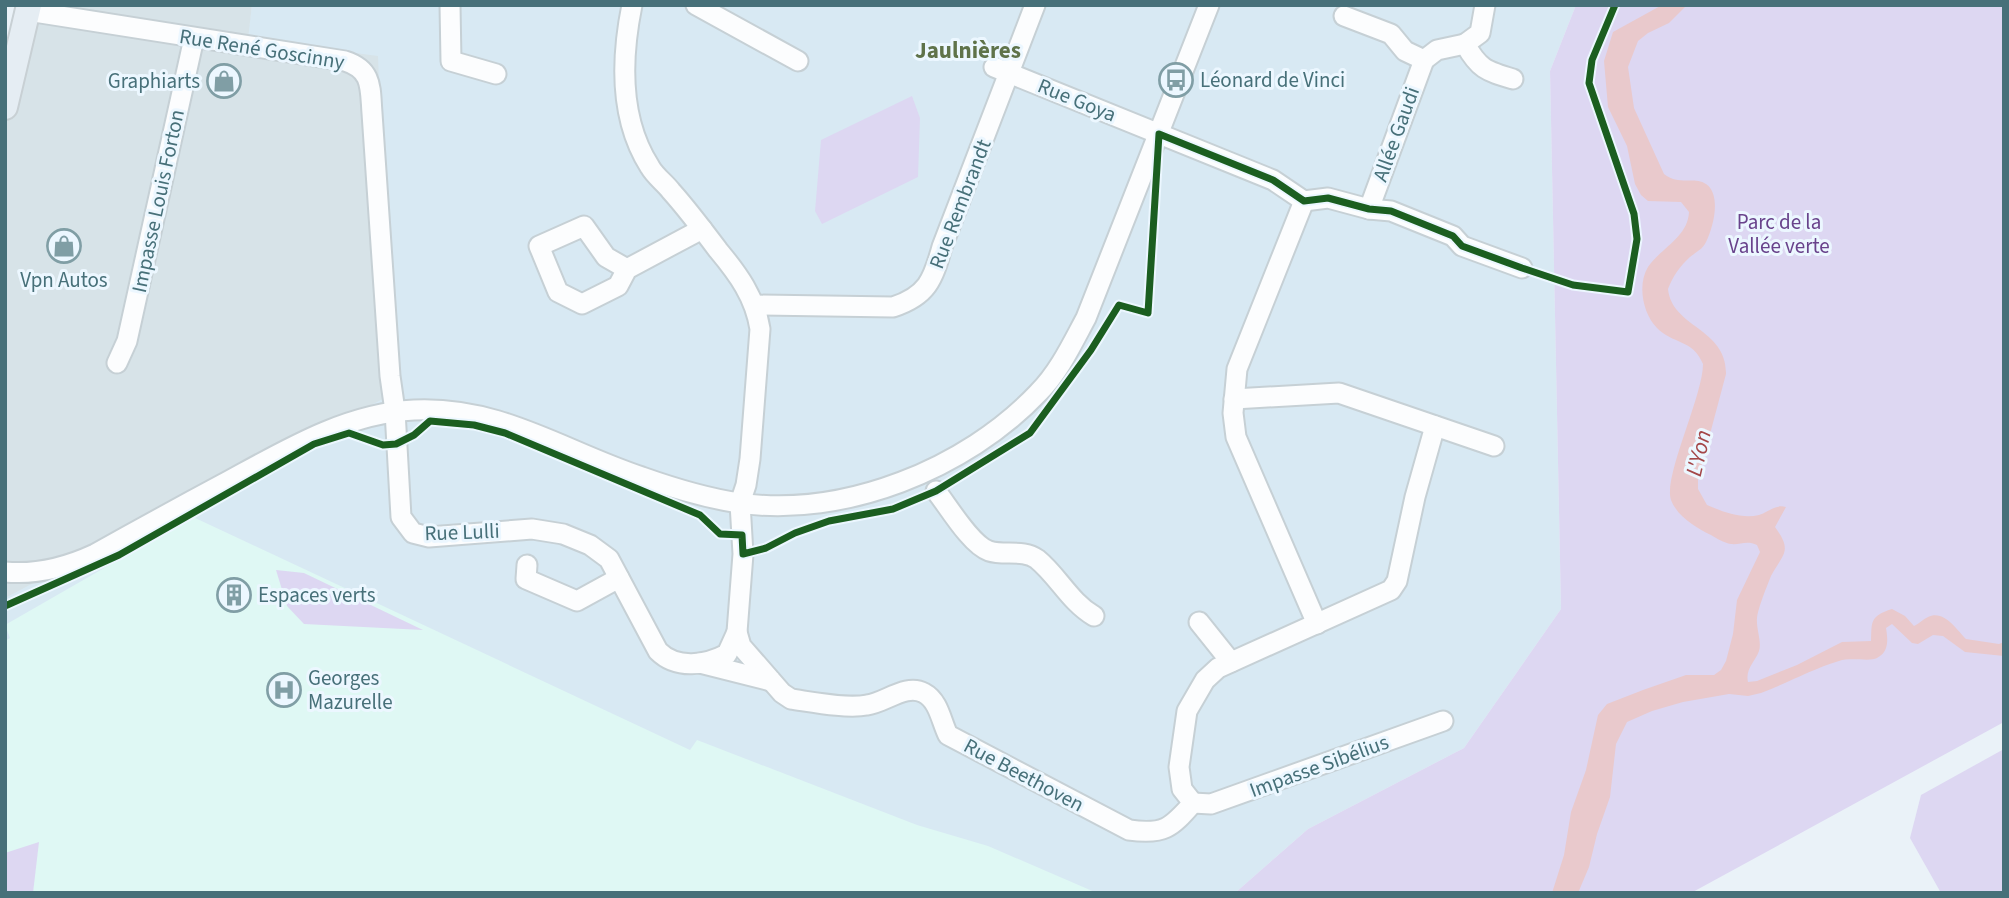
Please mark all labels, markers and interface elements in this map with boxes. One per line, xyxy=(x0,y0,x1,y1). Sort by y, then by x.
street label: Rue René Goscinny xyxy=(177,21,347,77)
district label: Jaulnières xyxy=(915,34,1021,67)
bus stop icon: Léonard de Vinci xyxy=(1157,61,1195,99)
shop icon: Graphiarts xyxy=(205,62,243,100)
place label: Léonard de Vinci xyxy=(1200,65,1345,95)
place label: Graphiarts xyxy=(108,66,200,96)
street label: Rue Goya xyxy=(1033,71,1121,129)
street label: Allée Gaudi xyxy=(1365,82,1427,186)
street label: Impasse Louis Forton xyxy=(124,107,192,295)
street label: Rue Rembrandt xyxy=(921,135,999,273)
park label: Parc de la Vallée verte xyxy=(1728,207,1830,261)
shop icon: Vpn Autos xyxy=(45,227,83,265)
place label: Vpn Autos xyxy=(20,265,108,295)
water label: L'Yon xyxy=(1677,427,1720,480)
street label: Rue Lulli xyxy=(424,516,500,548)
building icon: Espaces verts xyxy=(215,576,253,614)
place label: Espaces verts xyxy=(258,580,376,610)
place label: Georges Mazurelle xyxy=(308,663,393,717)
hospital icon: Georges Mazurelle xyxy=(265,671,303,709)
street label: Impasse Sibélius xyxy=(1245,727,1393,805)
street label: Rue Beethoven xyxy=(958,731,1090,819)

